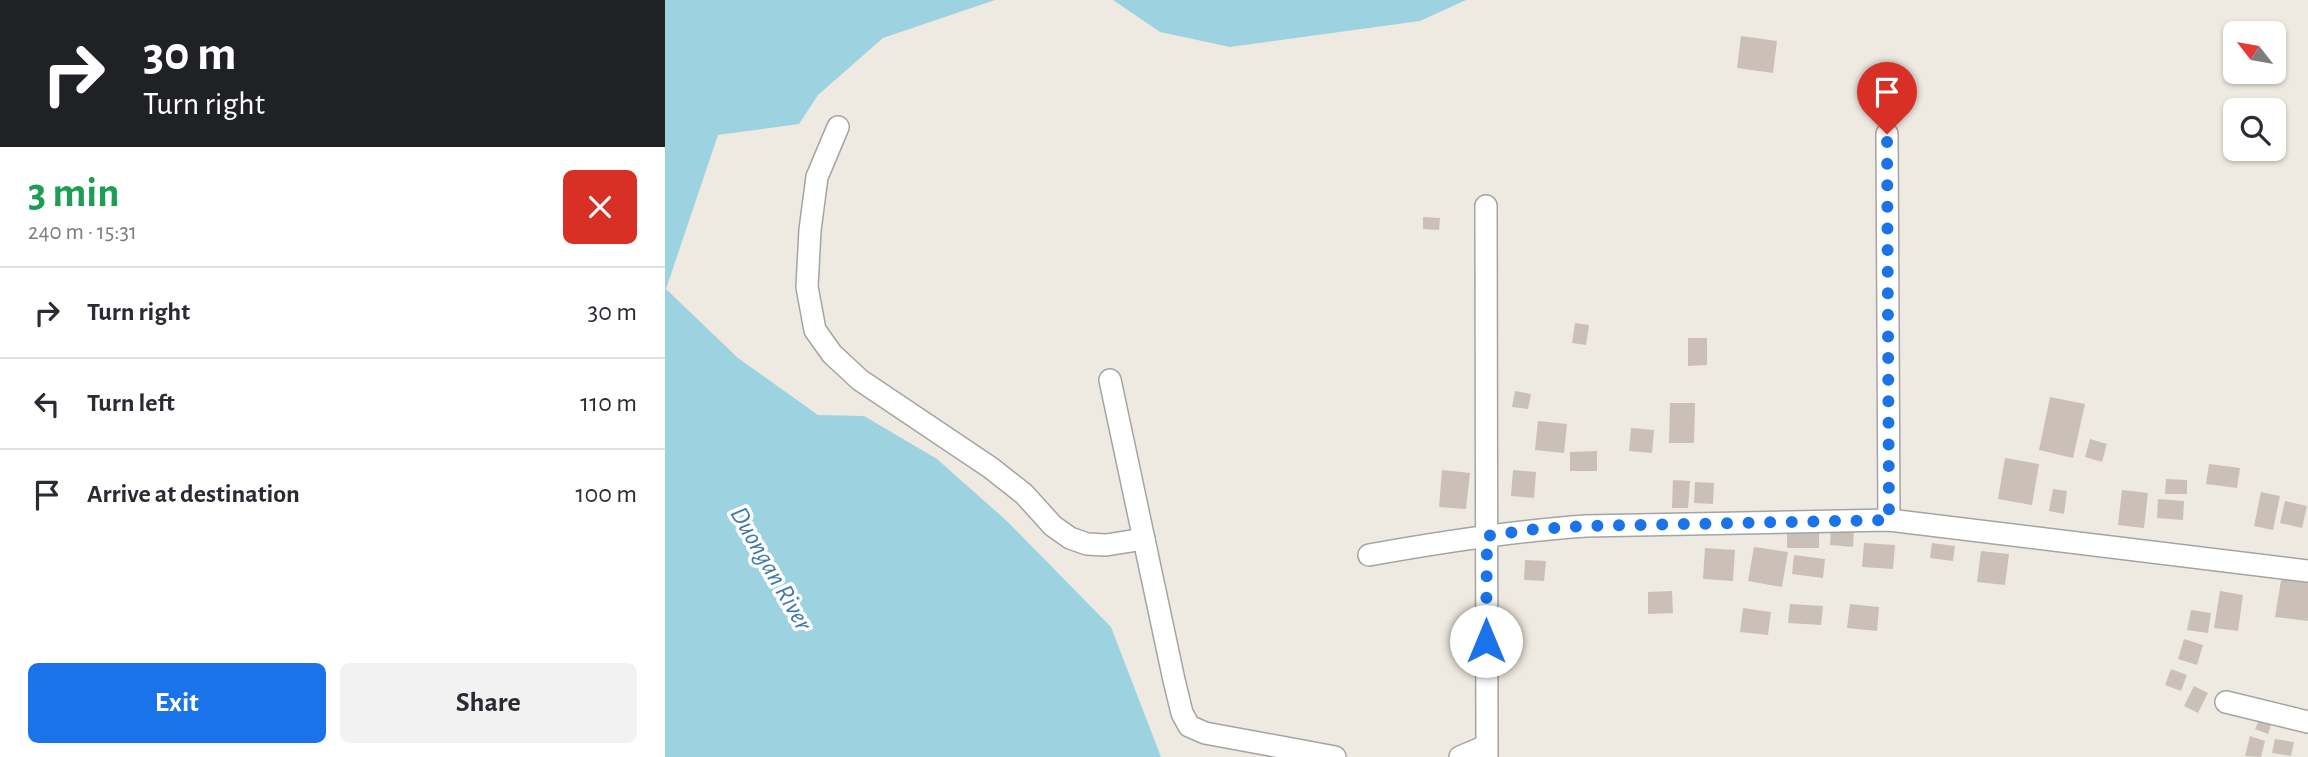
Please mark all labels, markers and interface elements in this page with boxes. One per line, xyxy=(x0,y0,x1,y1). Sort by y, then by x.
north arrow xyxy=(2223,21,2285,84)
map controls xyxy=(2223,21,2286,161)
icon: right xyxy=(28,28,119,119)
text: 30 m xyxy=(143,30,237,79)
pin xyxy=(1857,62,1917,134)
icon: arrive xyxy=(1868,73,1906,111)
text: Turn right xyxy=(143,88,265,120)
button: search xyxy=(2223,98,2286,161)
button: close xyxy=(563,170,637,244)
text: 3 min xyxy=(28,172,120,214)
text: 240 m · 15:31 xyxy=(28,221,137,244)
icon: right xyxy=(28,294,66,332)
text: Turn right xyxy=(87,299,190,325)
text: 30 m xyxy=(587,299,637,325)
icon: left xyxy=(28,385,66,423)
text: Turn left xyxy=(87,390,175,416)
text: 110 m xyxy=(580,390,637,416)
icon: arrive xyxy=(28,476,66,514)
text: Arrive at destination xyxy=(87,481,300,507)
text: 100 m xyxy=(576,481,637,507)
water label: Duongan River xyxy=(725,502,818,636)
position arrow xyxy=(1449,604,1523,678)
button: Exit xyxy=(28,663,326,743)
button: Share xyxy=(340,663,637,743)

